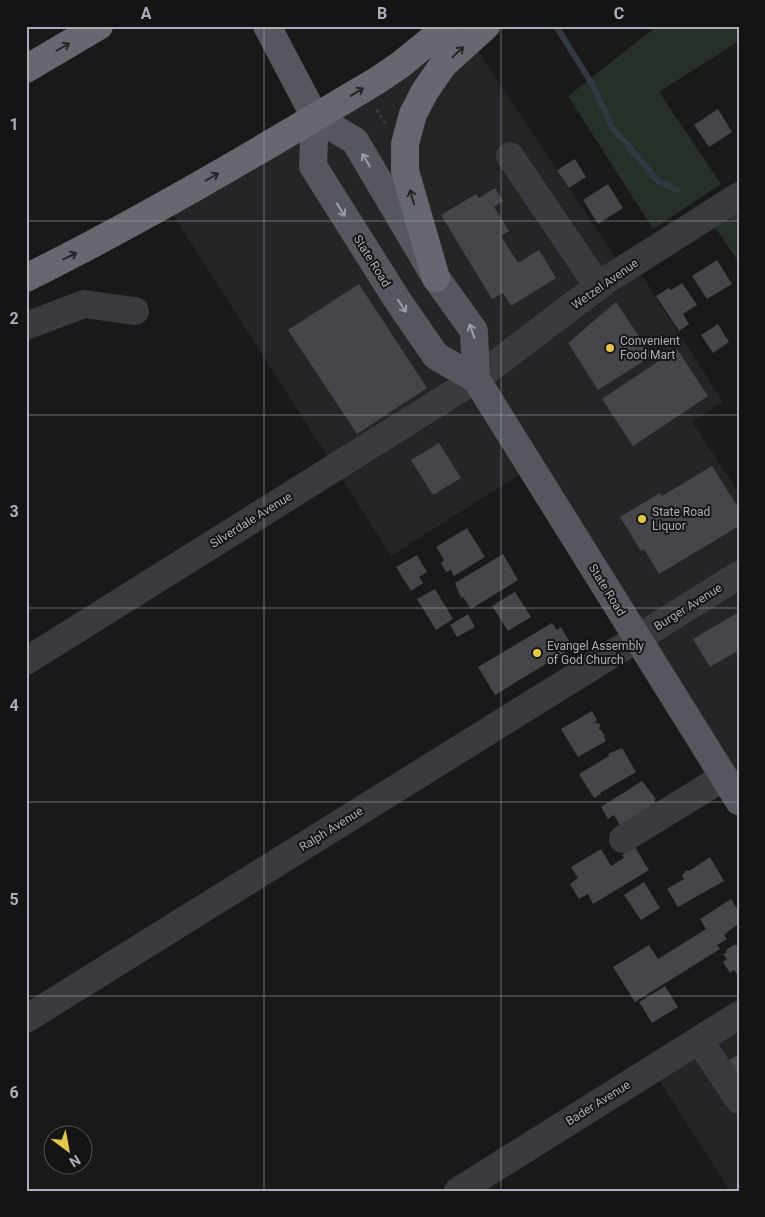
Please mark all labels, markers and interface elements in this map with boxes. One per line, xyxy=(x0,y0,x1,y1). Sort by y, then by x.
text: A xyxy=(141,4,152,23)
text: B xyxy=(377,4,387,23)
text: C xyxy=(614,4,624,23)
one-way arrow xyxy=(55,42,69,52)
one-way arrow xyxy=(451,46,464,58)
one-way arrow xyxy=(349,87,363,97)
text: 1 xyxy=(9,115,19,134)
one-way arrow xyxy=(361,154,371,168)
one-way arrow xyxy=(204,172,219,181)
one-way arrow xyxy=(407,190,417,206)
one-way arrow xyxy=(336,203,346,217)
street label: State Road xyxy=(351,233,393,289)
one-way arrow xyxy=(62,251,77,260)
street label: Wetzel Avenue xyxy=(569,256,641,312)
one-way arrow xyxy=(397,299,407,313)
text: 2 xyxy=(9,309,19,328)
one-way arrow xyxy=(466,323,476,339)
place label: Convenient Food Mart xyxy=(620,334,680,362)
marker: Convenient Food Mart xyxy=(604,342,616,354)
street label: Silverdale Avenue xyxy=(208,489,294,551)
text: 3 xyxy=(9,502,19,521)
place label: State Road Liquor xyxy=(652,505,710,533)
marker: State Road Liquor xyxy=(636,513,648,525)
street label: State Road xyxy=(586,562,628,618)
street label: Burger Avenue xyxy=(651,581,725,633)
place label: Evangel Assembly of God Church xyxy=(547,639,644,667)
marker: Evangel Assembly of God Church xyxy=(531,647,543,659)
text: 4 xyxy=(9,696,19,715)
street label: Ralph Avenue xyxy=(297,804,365,854)
text: 5 xyxy=(9,890,19,909)
street label: Bader Avenue xyxy=(563,1078,633,1128)
text: 6 xyxy=(9,1083,19,1102)
north arrow xyxy=(42,1124,92,1174)
text: N xyxy=(66,1152,83,1170)

